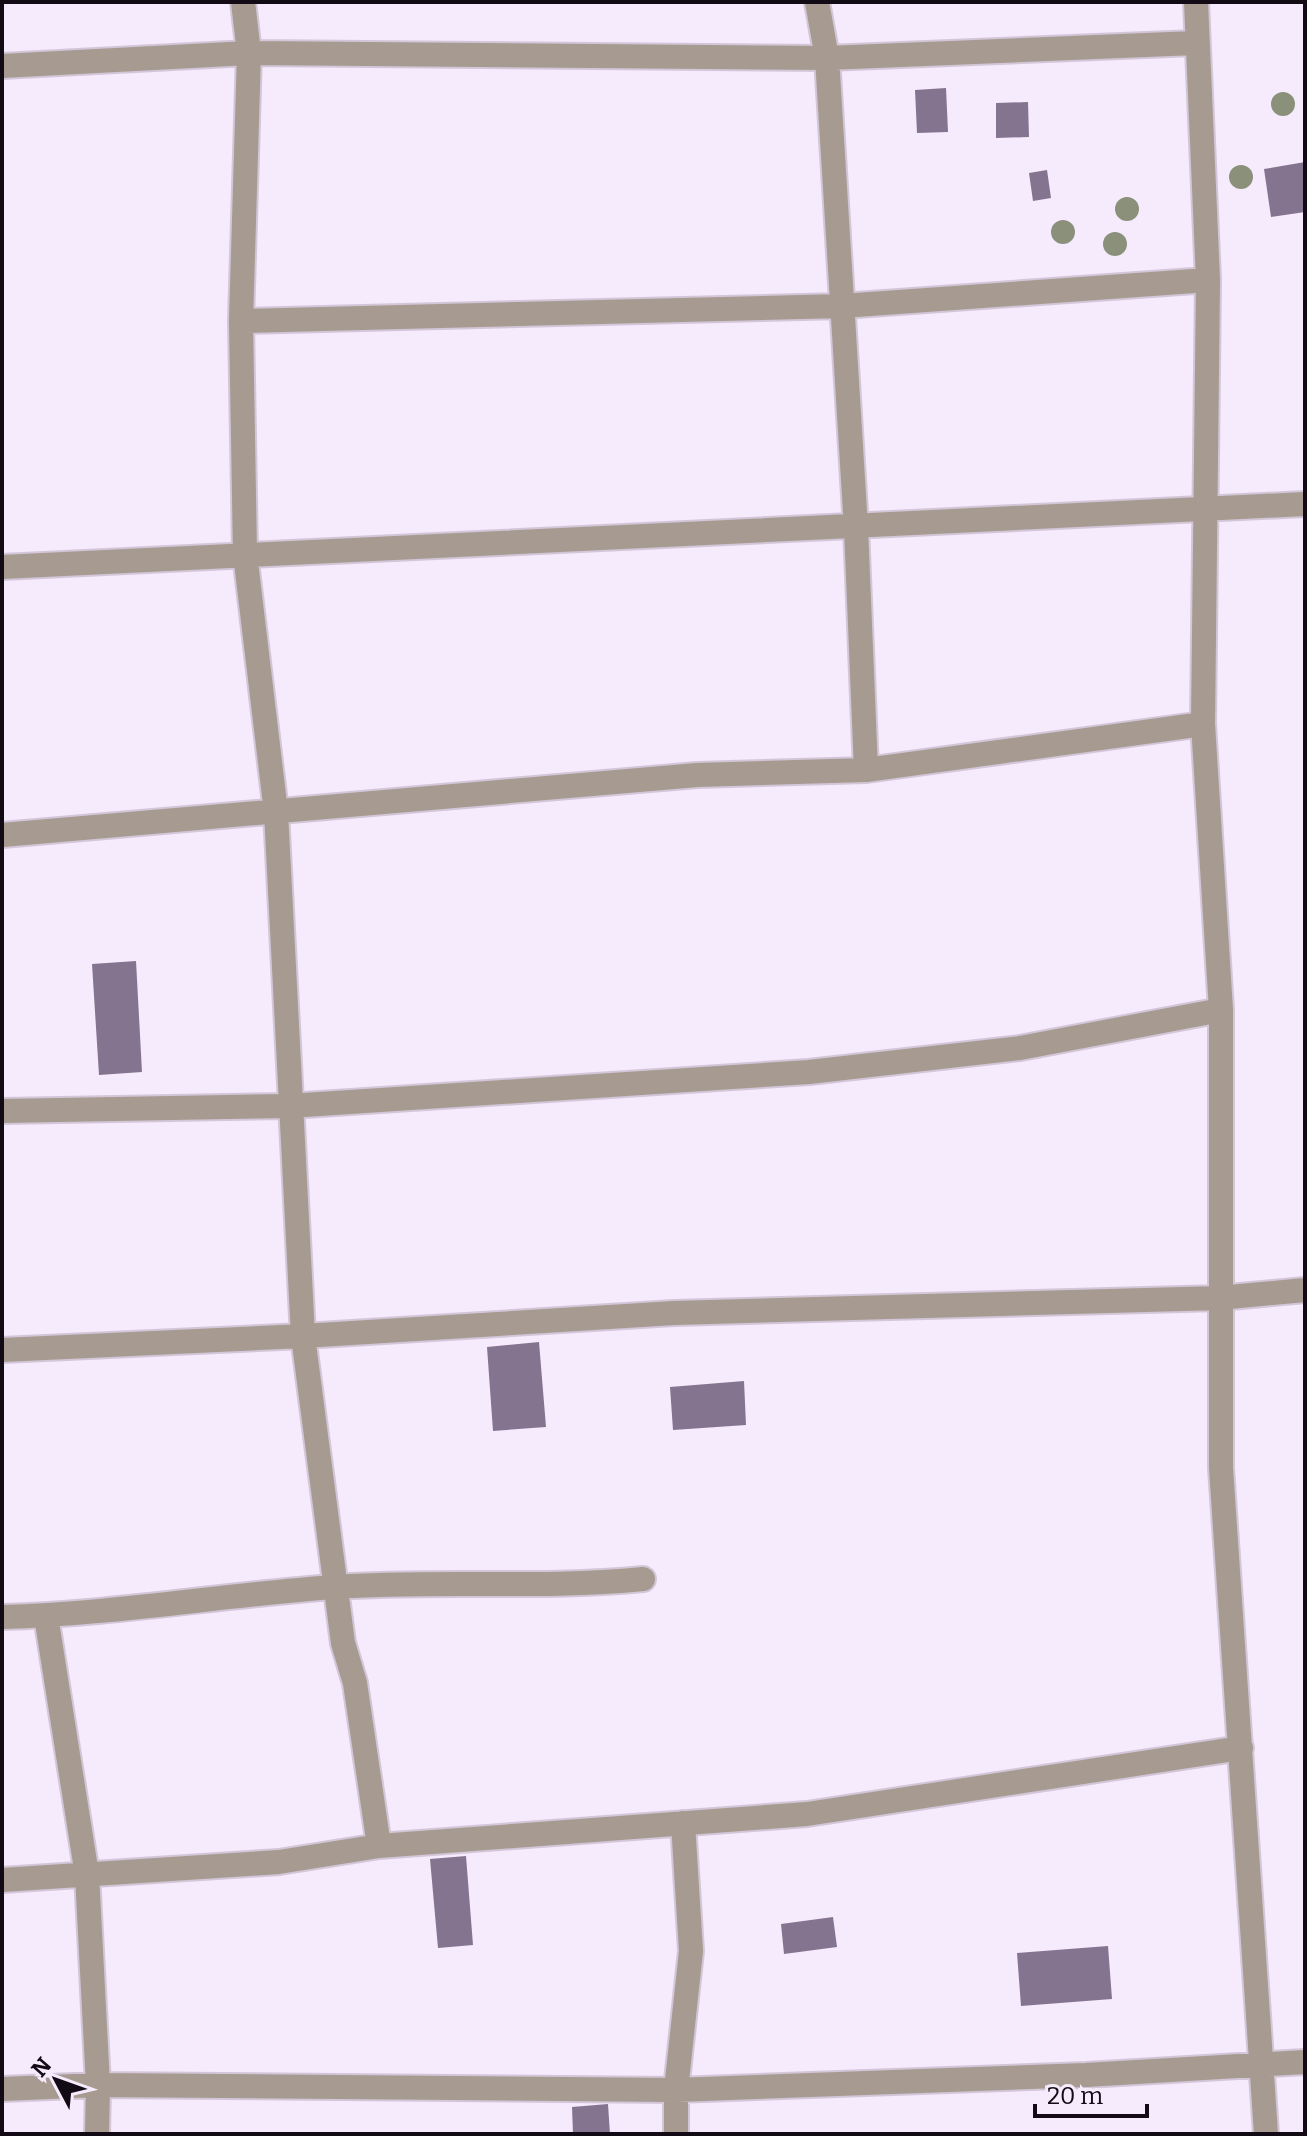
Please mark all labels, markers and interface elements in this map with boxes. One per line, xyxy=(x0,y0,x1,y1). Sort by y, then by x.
north arrow xyxy=(16,2040,96,2120)
text: N xyxy=(26,2052,57,2082)
scale bar xyxy=(1035,2068,1147,2118)
text: 20 m xyxy=(1047,2082,1103,2110)

